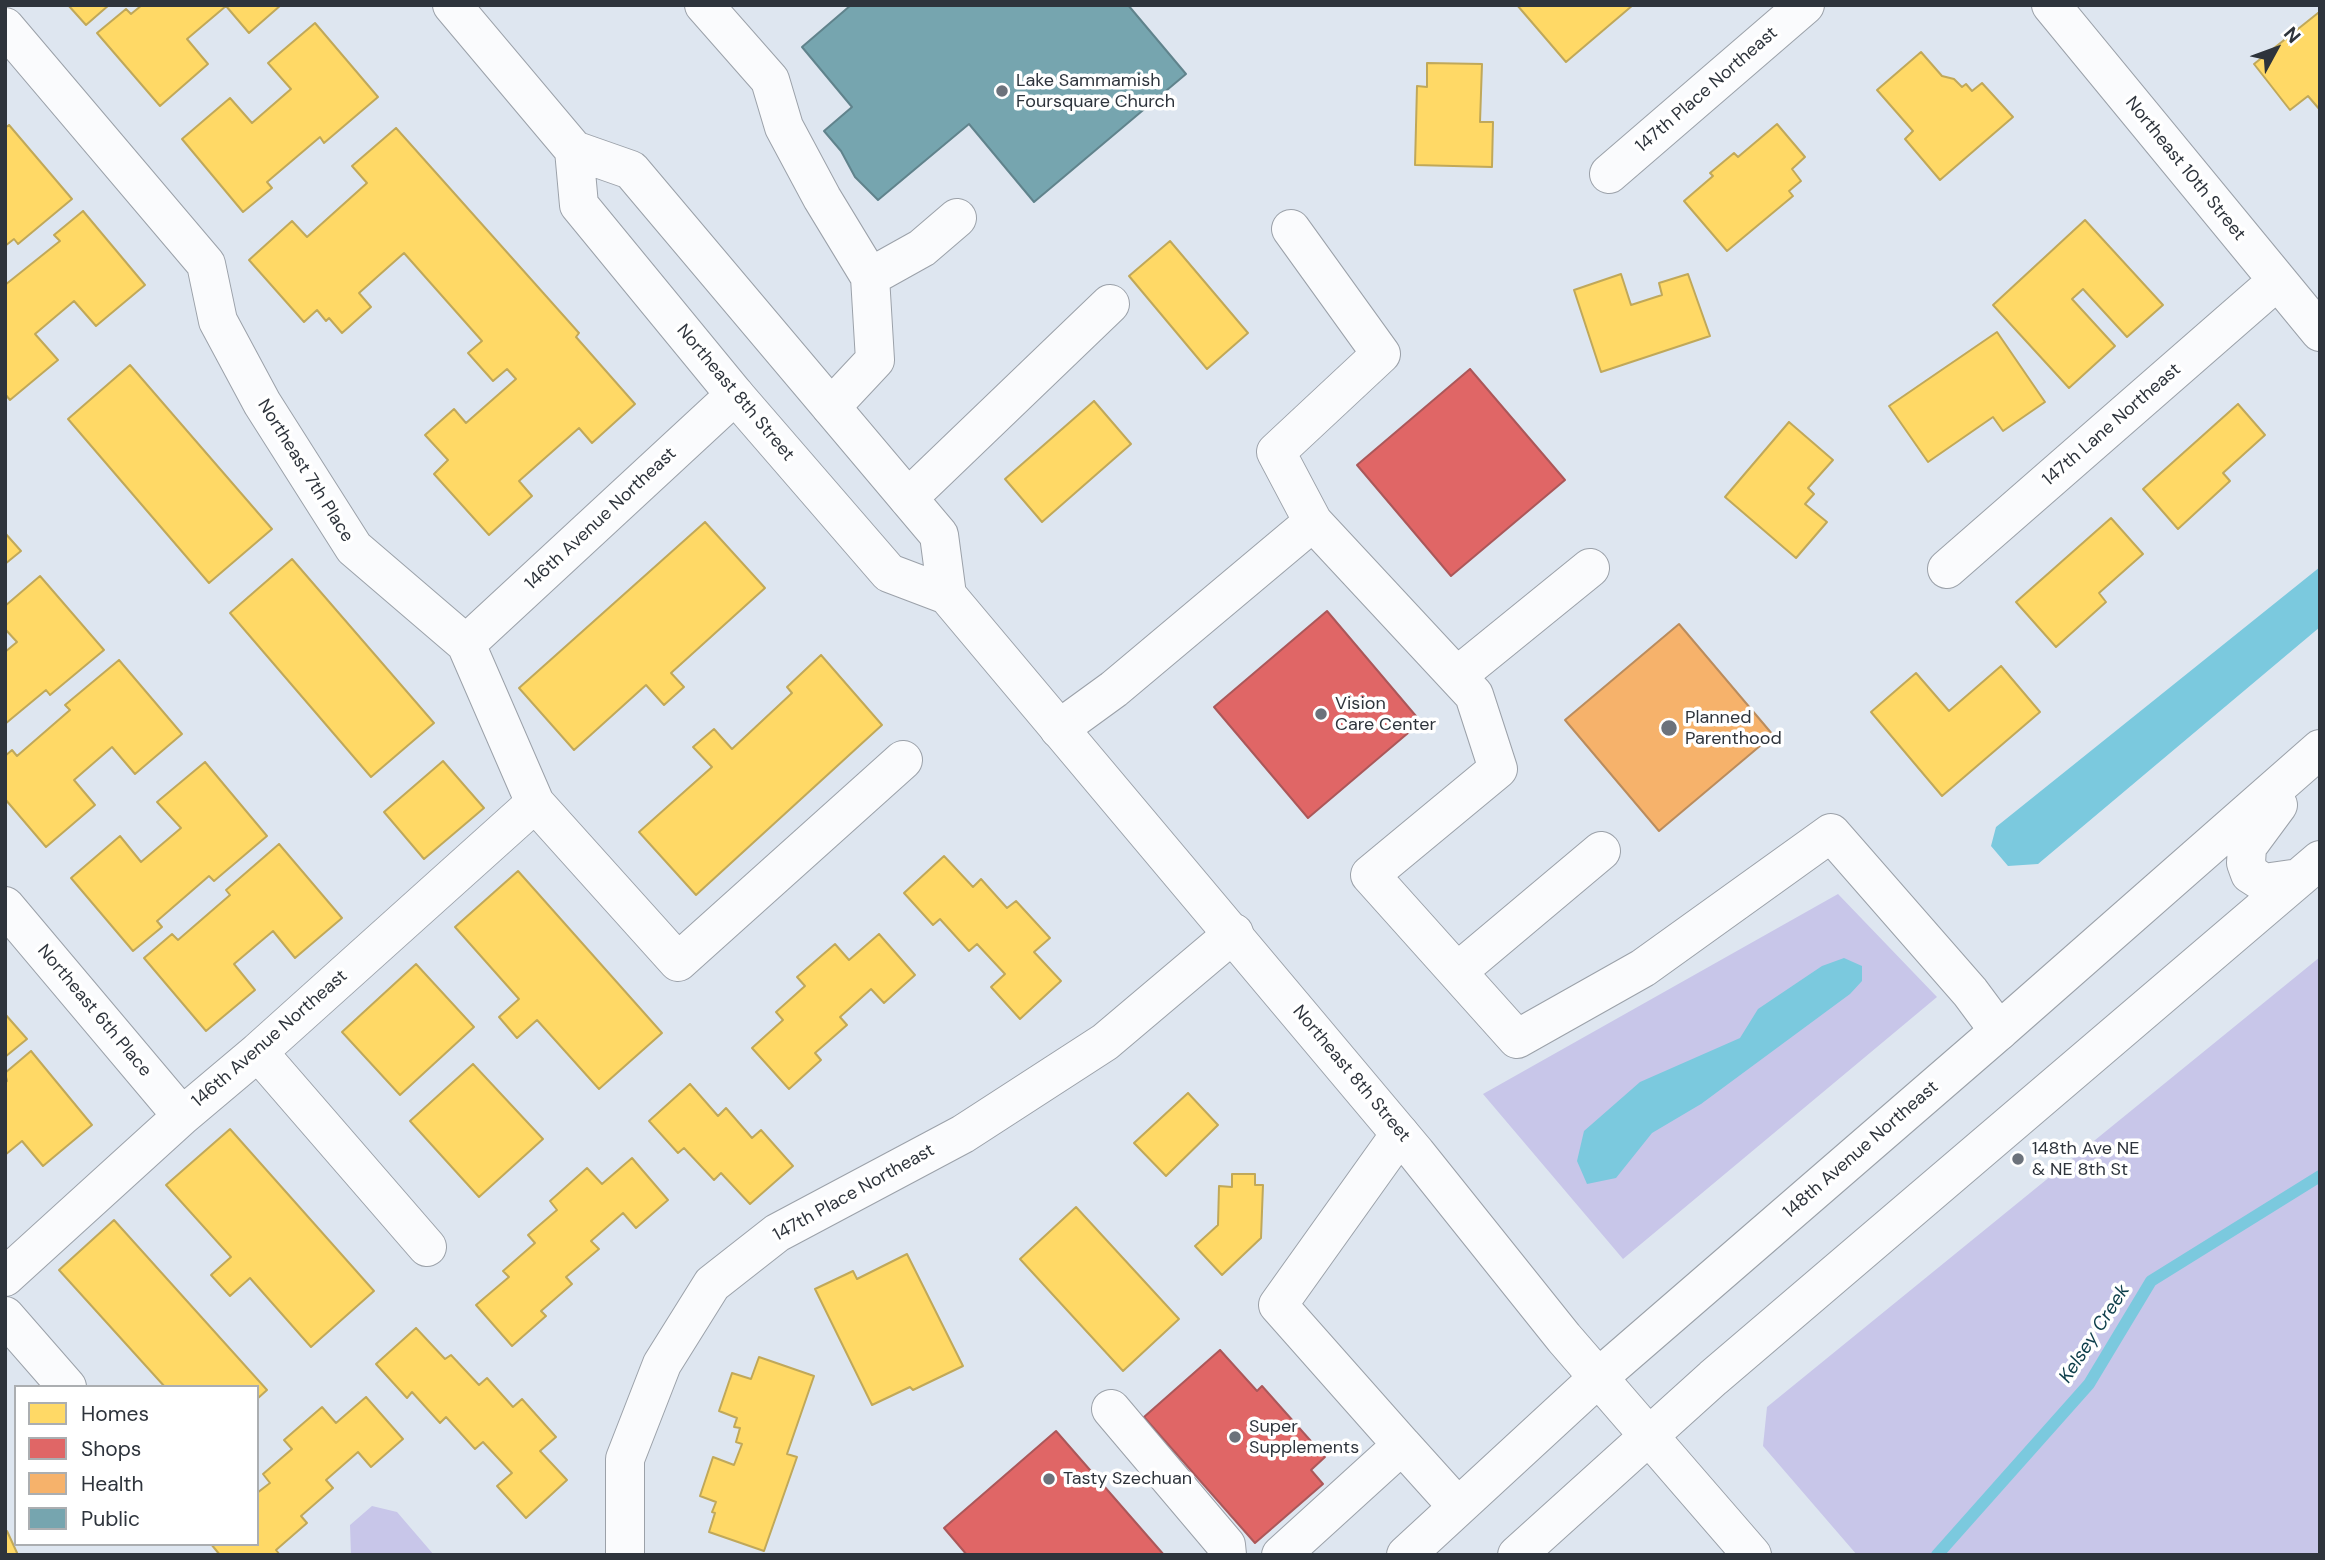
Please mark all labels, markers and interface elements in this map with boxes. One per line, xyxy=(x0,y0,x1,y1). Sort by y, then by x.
north arrow xyxy=(2241,14,2311,84)
text: N xyxy=(2278,21,2306,48)
street label: 147th Place Northeast xyxy=(1632,23,1782,157)
place label: Lake Sammamish Foursquare Church xyxy=(1016,70,1175,112)
marker: Lake Sammamish Foursquare Church xyxy=(994,83,1010,99)
street label: Northeast 10th Street xyxy=(2120,93,2250,245)
street label: Northeast 8th Street xyxy=(672,320,798,466)
street label: 147th Lane Northeast xyxy=(2039,359,2185,491)
street label: Northeast 7th Place xyxy=(252,396,358,546)
street label: 146th Avenue Northeast xyxy=(521,443,681,595)
place label: Vision Care Center xyxy=(1335,693,1436,736)
marker: Vision Care Center xyxy=(1313,706,1329,722)
place label: Planned Parenthood xyxy=(1685,707,1782,750)
marker: Planned Parenthood xyxy=(1659,718,1679,738)
street label: Northeast 6th Place xyxy=(32,940,156,1082)
street label: 146th Avenue Northeast xyxy=(188,966,352,1112)
street label: Northeast 8th Street xyxy=(1288,1001,1414,1147)
street label: 148th Avenue Northeast xyxy=(1779,1077,1943,1223)
place label: 148th Ave NE & NE 8th St xyxy=(2032,1138,2139,1180)
street label: 147th Place Northeast xyxy=(770,1140,938,1246)
marker: 148th Ave NE & NE 8th St xyxy=(2010,1151,2026,1167)
water label: Kelsey Creek xyxy=(2055,1280,2135,1388)
legend xyxy=(14,1385,259,1546)
text: Homes xyxy=(81,1400,149,1428)
place label: Super Supplements xyxy=(1249,1416,1359,1458)
marker: Super Supplements xyxy=(1227,1429,1243,1445)
text: Shops xyxy=(81,1435,141,1463)
place label: Tasty Szechuan xyxy=(1063,1468,1192,1490)
text: Health xyxy=(81,1470,144,1498)
marker: Tasty Szechuan xyxy=(1041,1471,1057,1487)
text: Public xyxy=(81,1505,140,1533)

